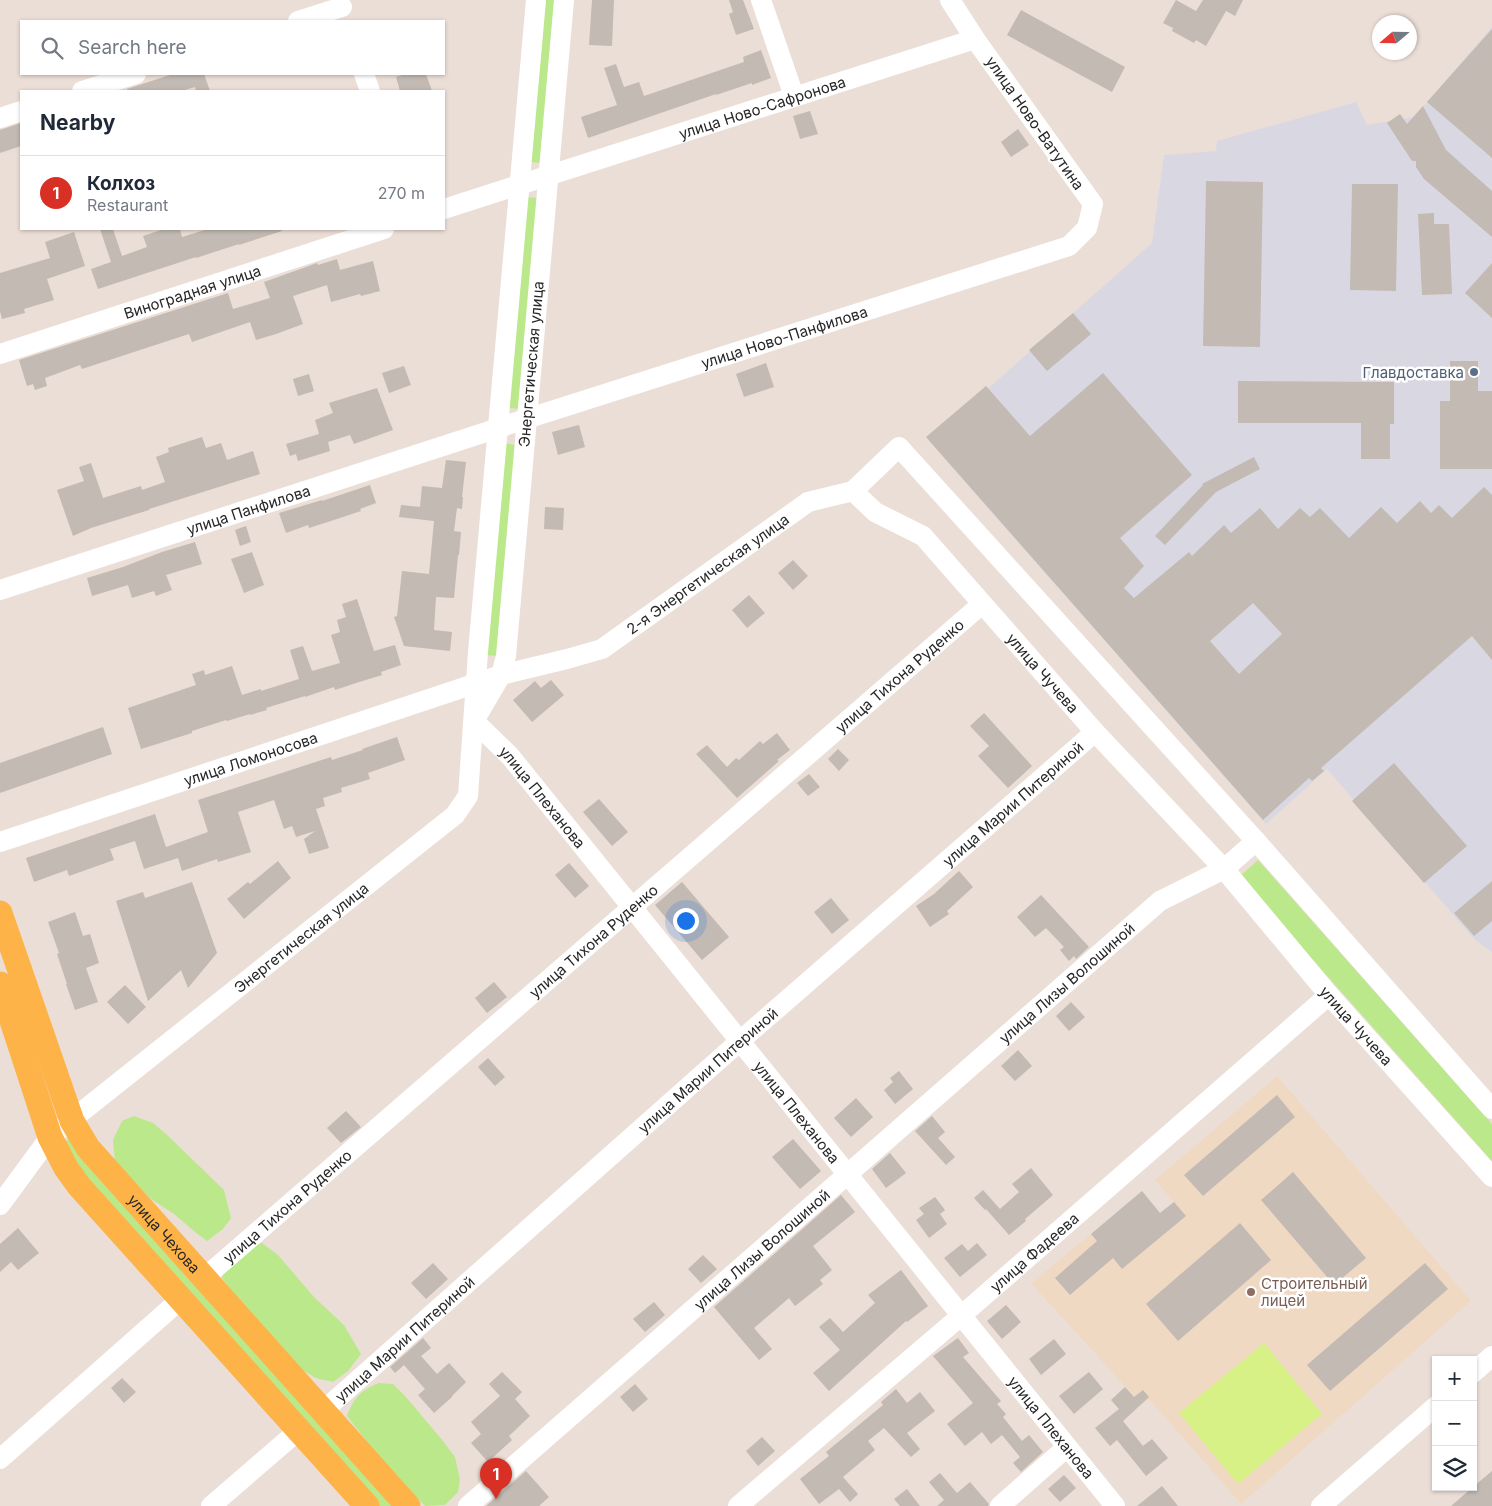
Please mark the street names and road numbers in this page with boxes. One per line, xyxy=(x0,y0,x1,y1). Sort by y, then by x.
street label: улица Ново-Ватутина xyxy=(982,52,1088,194)
street label: улица Ново-Сафронова xyxy=(676,72,848,143)
street label: Виноградная улица xyxy=(121,260,263,323)
street label: Энергетическая улица xyxy=(514,280,548,448)
street label: улица Ново-Панфилова xyxy=(698,301,870,372)
street label: улица Панфилова xyxy=(184,480,313,538)
street label: 2-я Энергетическая улица xyxy=(622,509,793,638)
street label: улица Тихона Руденко xyxy=(831,615,968,737)
street label: улица Чучева xyxy=(1003,629,1083,717)
street label: улица Ломоносова xyxy=(181,727,320,790)
street label: улица Марии Питериной xyxy=(938,737,1087,870)
street label: улица Плеханова xyxy=(495,742,590,852)
street label: Энергетическая улица xyxy=(230,878,372,997)
street label: улица Тихона Руденко xyxy=(525,880,662,1002)
street label: улица Лизы Волошиной xyxy=(995,918,1138,1047)
street label: улица Чучева xyxy=(1316,982,1397,1069)
street label: улица Марии Питериной xyxy=(634,1003,781,1137)
street label: улица Плеханова xyxy=(750,1057,844,1167)
street label: улица Тихона Руденко xyxy=(219,1145,355,1267)
street label: улица Лизы Волошиной xyxy=(690,1185,833,1314)
street label: улица Чехова xyxy=(124,1190,205,1277)
street label: улица Фадеева xyxy=(986,1208,1082,1296)
street label: улица Марии Питериной xyxy=(331,1272,478,1406)
street label: улица Плеханова xyxy=(1004,1372,1098,1482)

